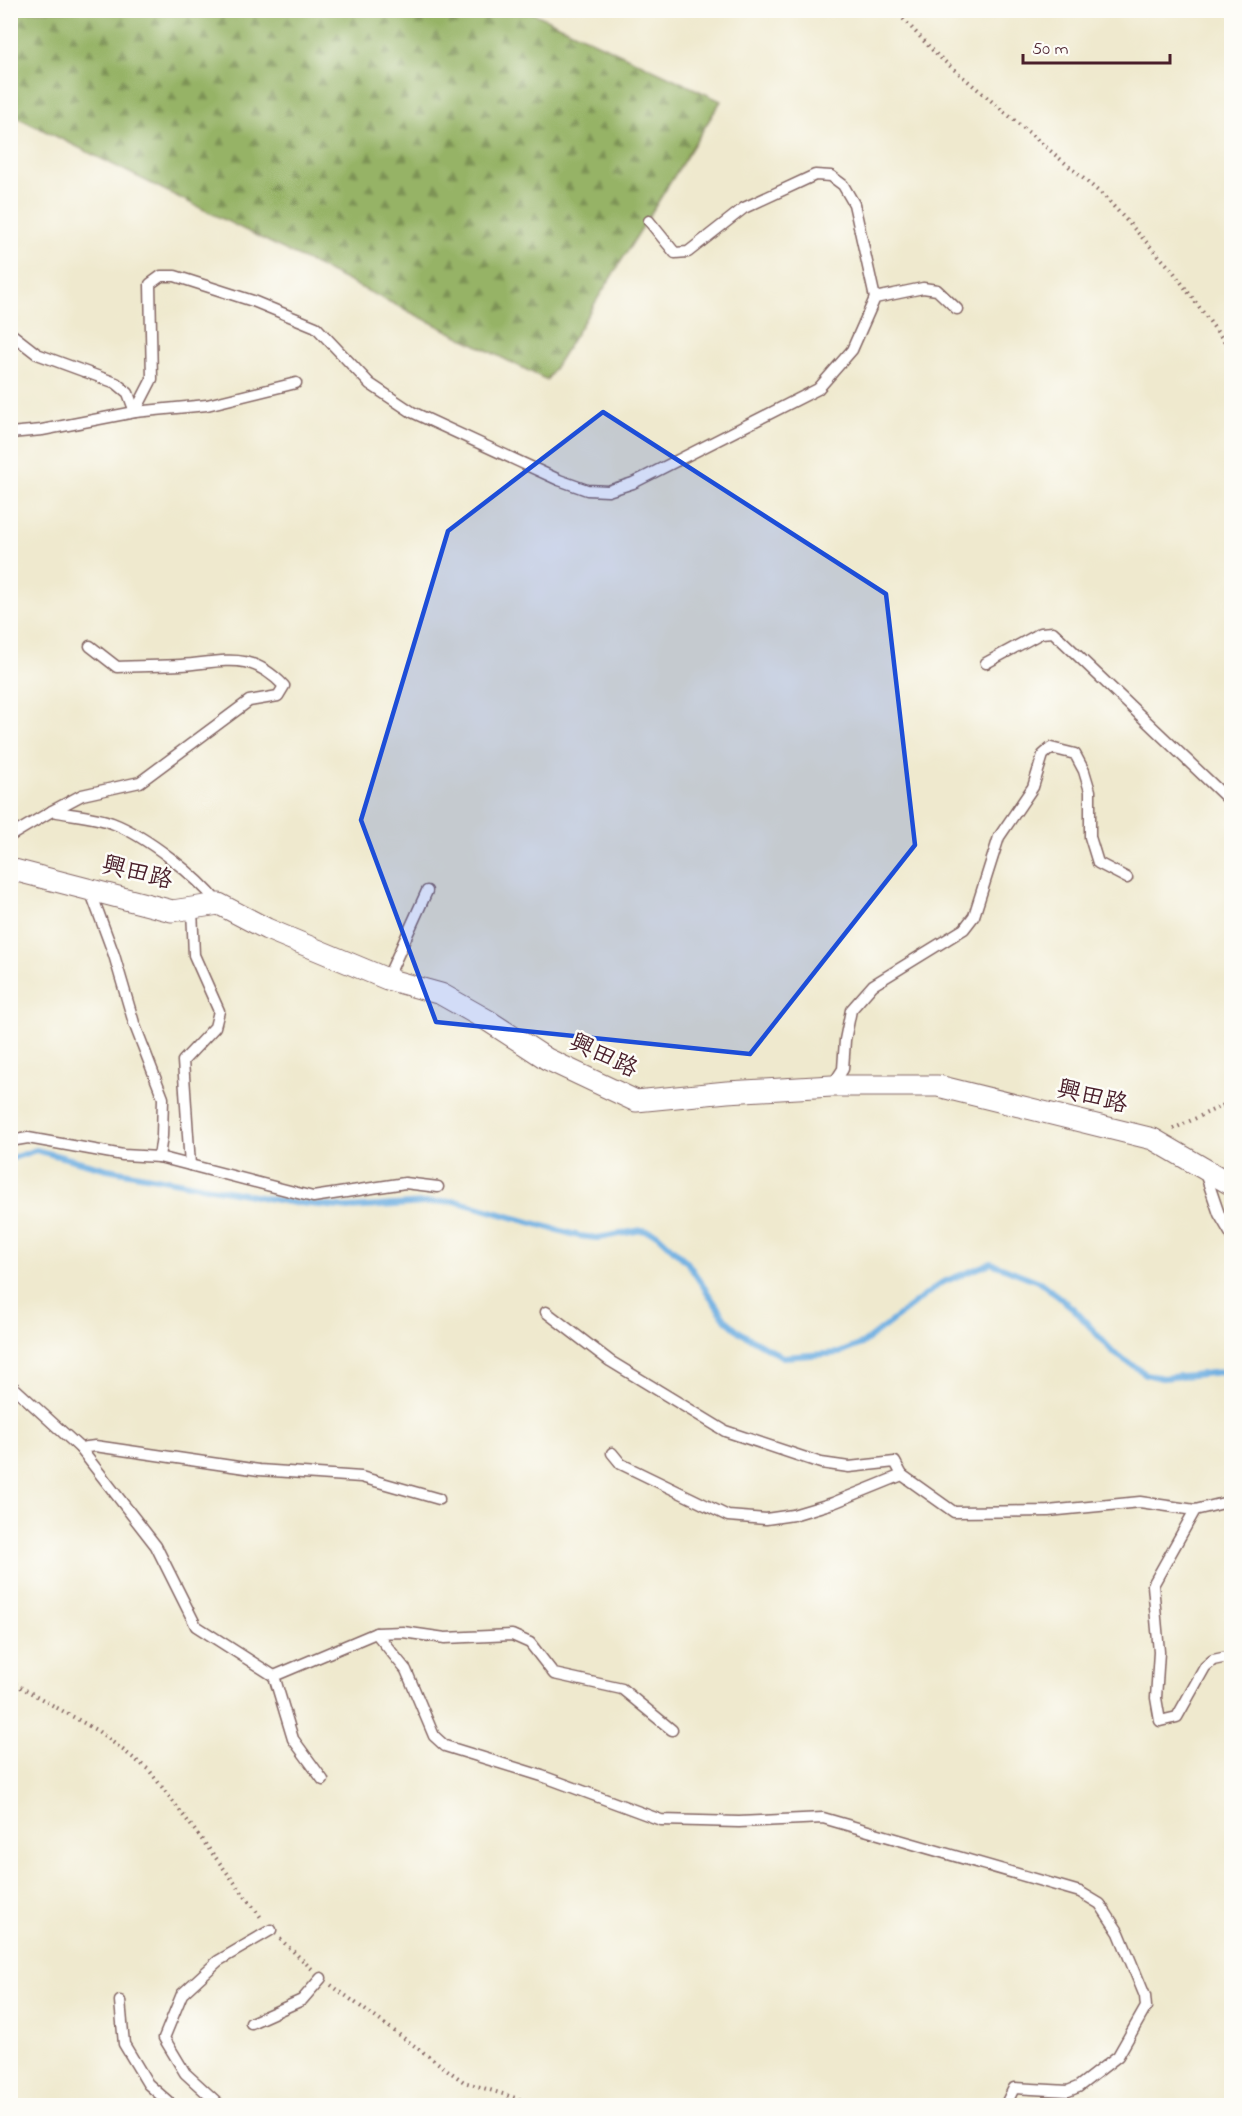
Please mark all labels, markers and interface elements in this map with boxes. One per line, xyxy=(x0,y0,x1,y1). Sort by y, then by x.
scale bar xyxy=(1023,27,1170,65)
text: 50 m xyxy=(1032,37,1069,63)
street label: 興田路 xyxy=(98,848,176,900)
street label: 興田路 xyxy=(563,1026,643,1088)
street label: 興田路 xyxy=(1053,1072,1131,1124)

